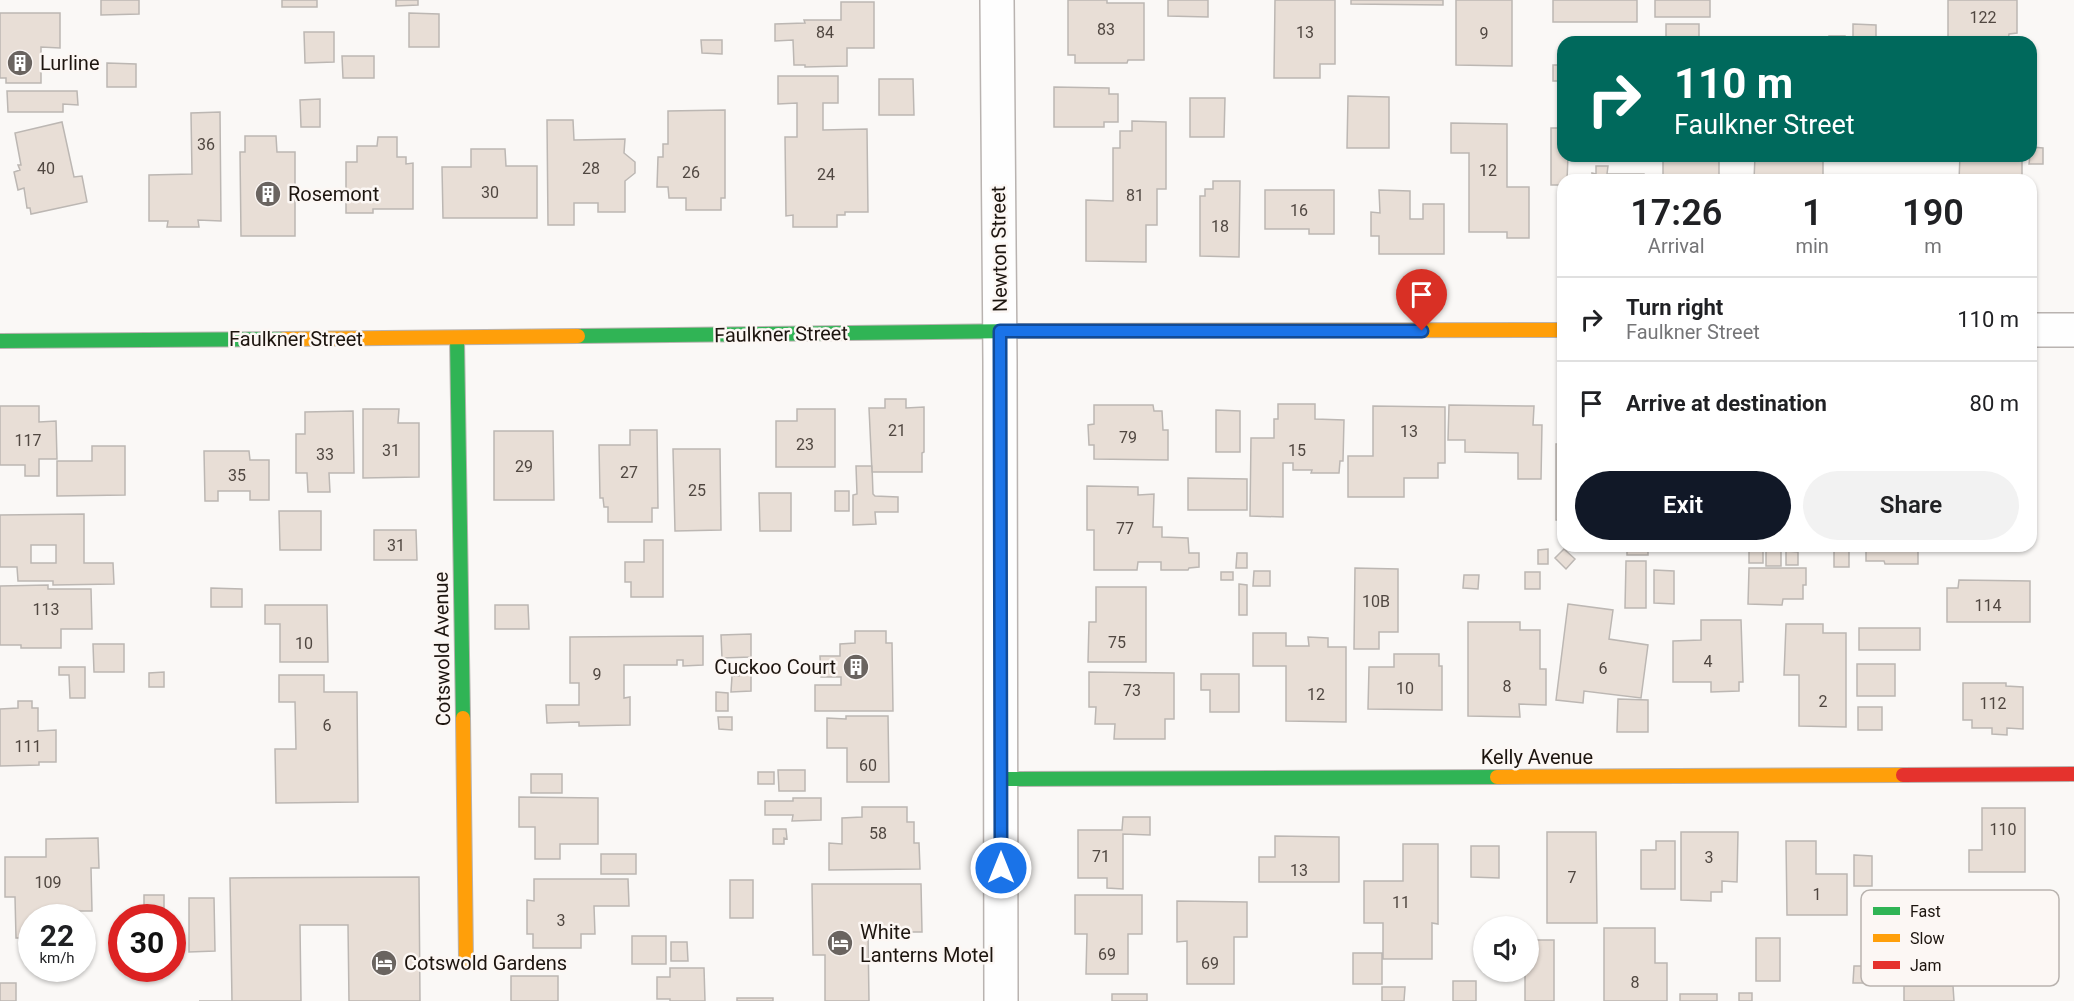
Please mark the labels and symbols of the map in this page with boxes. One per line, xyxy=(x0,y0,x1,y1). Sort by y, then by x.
house number: 122 xyxy=(1970,8,1996,27)
house number: 83 xyxy=(1097,20,1115,39)
house number: 84 xyxy=(816,23,834,42)
house number: 13 xyxy=(1296,23,1314,42)
house number: 9 xyxy=(1480,24,1489,43)
building icon: Lurline xyxy=(5,48,35,78)
place label: Lurline xyxy=(40,51,100,75)
house number: 36 xyxy=(197,135,215,154)
house number: 40 xyxy=(37,159,55,178)
house number: 28 xyxy=(582,159,600,178)
house number: 12 xyxy=(1479,161,1497,180)
house number: 26 xyxy=(682,163,700,182)
house number: 24 xyxy=(817,165,835,184)
building icon: Rosemont xyxy=(253,179,283,209)
place label: Rosemont xyxy=(288,182,379,206)
house number: 30 xyxy=(481,183,499,202)
street label: Newton Street xyxy=(986,186,1012,312)
house number: 81 xyxy=(1126,186,1144,205)
house number: 16 xyxy=(1290,201,1308,220)
house number: 18 xyxy=(1211,217,1229,236)
pin xyxy=(1396,269,1447,331)
street label: Faulkner Street xyxy=(714,321,848,347)
street label: Faulkner Street xyxy=(229,327,363,351)
house number: 21 xyxy=(888,421,906,440)
house number: 13 xyxy=(1400,422,1418,441)
house number: 79 xyxy=(1119,428,1137,447)
house number: 117 xyxy=(15,431,41,450)
house number: 23 xyxy=(796,435,814,454)
house number: 31 xyxy=(382,441,400,460)
house number: 15 xyxy=(1288,441,1306,460)
house number: 33 xyxy=(316,445,334,464)
house number: 29 xyxy=(515,457,533,476)
house number: 27 xyxy=(620,463,638,482)
house number: 35 xyxy=(228,466,246,485)
house number: 25 xyxy=(688,481,706,500)
house number: 77 xyxy=(1116,519,1134,538)
house number: 31 xyxy=(387,536,405,555)
street label: Cotswold Avenue xyxy=(429,572,455,726)
house number: 10B xyxy=(1362,592,1390,611)
house number: 114 xyxy=(1975,596,2001,615)
house number: 113 xyxy=(33,600,59,619)
house number: 75 xyxy=(1108,633,1126,652)
house number: 10 xyxy=(295,634,313,653)
building icon: Cuckoo Court xyxy=(841,652,871,682)
house number: 4 xyxy=(1704,652,1713,671)
place label: Cuckoo Court xyxy=(714,655,836,679)
house number: 6 xyxy=(1599,659,1608,678)
house number: 9 xyxy=(593,665,602,684)
house number: 8 xyxy=(1503,677,1512,696)
house number: 10 xyxy=(1396,679,1414,698)
house number: 73 xyxy=(1123,681,1141,700)
house number: 12 xyxy=(1307,685,1325,704)
house number: 2 xyxy=(1819,692,1828,711)
house number: 112 xyxy=(1980,694,2006,713)
house number: 6 xyxy=(323,716,332,735)
house number: 111 xyxy=(15,737,41,756)
street label: Kelly Avenue xyxy=(1481,745,1593,769)
house number: 60 xyxy=(859,756,877,775)
house number: 110 xyxy=(1990,820,2016,839)
house number: 58 xyxy=(869,824,887,843)
position arrow xyxy=(969,836,1033,900)
house number: 71 xyxy=(1092,847,1110,866)
house number: 3 xyxy=(1705,848,1714,867)
house number: 13 xyxy=(1290,861,1308,880)
house number: 7 xyxy=(1568,868,1577,887)
house number: 109 xyxy=(35,873,61,892)
house number: 1 xyxy=(1813,885,1822,904)
legend xyxy=(1861,890,2059,986)
house number: 11 xyxy=(1392,893,1410,912)
text: Fast xyxy=(1910,902,1941,921)
speed limit sign: 30 xyxy=(108,904,186,982)
house number: 3 xyxy=(557,911,566,930)
place label: White Lanterns Motel xyxy=(860,920,994,967)
hotel icon: White Lanterns Motel xyxy=(825,928,855,958)
text: Slow xyxy=(1910,929,1945,948)
house number: 69 xyxy=(1098,945,1116,964)
hotel icon: Cotswold Gardens xyxy=(369,948,399,978)
place label: Cotswold Gardens xyxy=(404,951,567,975)
house number: 69 xyxy=(1201,954,1219,973)
text: Jam xyxy=(1910,956,1942,975)
house number: 8 xyxy=(1631,973,1640,992)

